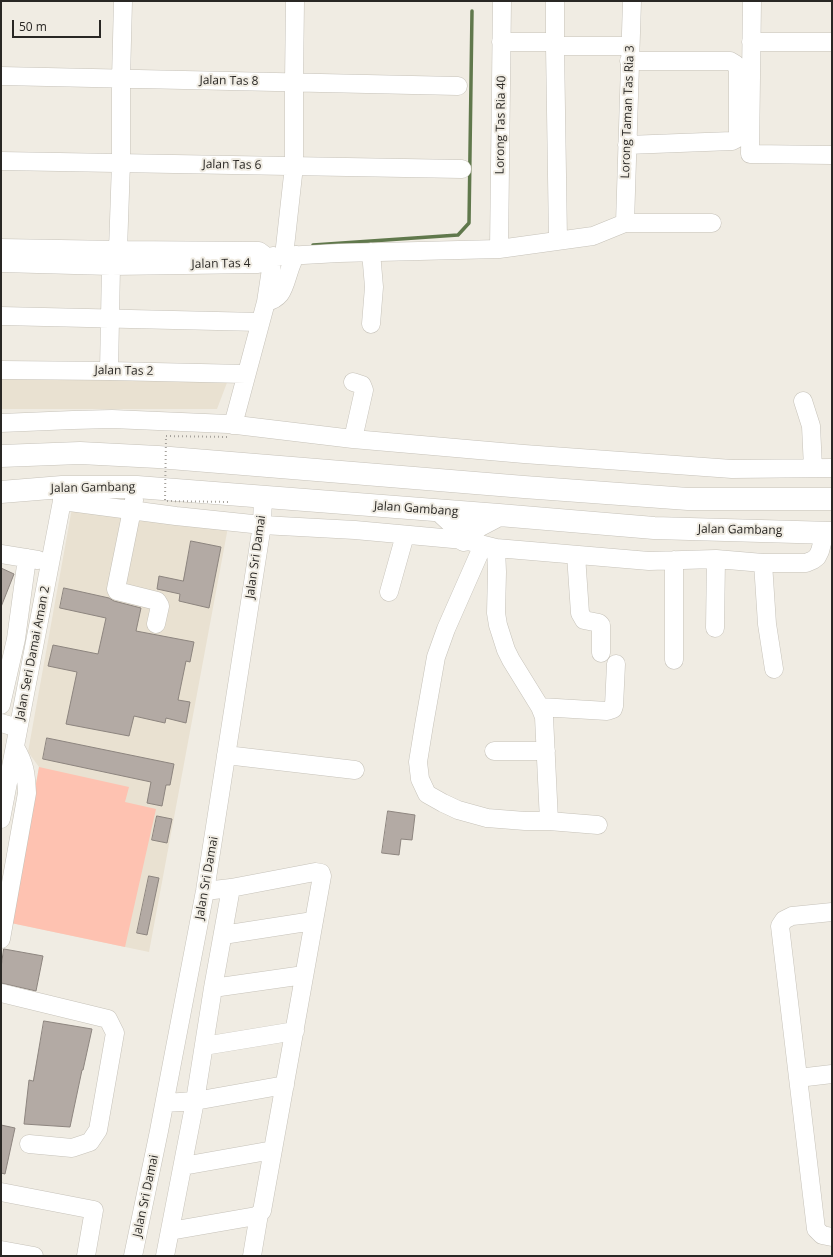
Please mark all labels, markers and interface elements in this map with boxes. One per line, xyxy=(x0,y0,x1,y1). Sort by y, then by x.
scale bar xyxy=(14,12,103,38)
text: 50 m xyxy=(19,18,47,35)
street label: Lorong Taman Tas Ria 3 xyxy=(618,45,638,179)
street label: Jalan Tas 8 xyxy=(199,73,259,89)
street label: Lorong Tas Ria 40 xyxy=(493,76,509,174)
street label: Jalan Tas 6 xyxy=(202,157,262,173)
street label: Jalan Tas 4 xyxy=(191,256,251,272)
street label: Jalan Tas 2 xyxy=(94,363,154,379)
street label: Jalan Gambang xyxy=(51,480,135,496)
street label: Jalan Gambang xyxy=(373,499,459,519)
street label: Jalan Sri Damai xyxy=(243,514,269,600)
street label: Jalan Gambang xyxy=(698,522,782,538)
street label: Jalan Seri Damai Aman 2 xyxy=(13,585,53,721)
street label: Jalan Sri Damai xyxy=(193,835,221,921)
street label: Jalan Sri Damai xyxy=(130,1153,162,1239)

